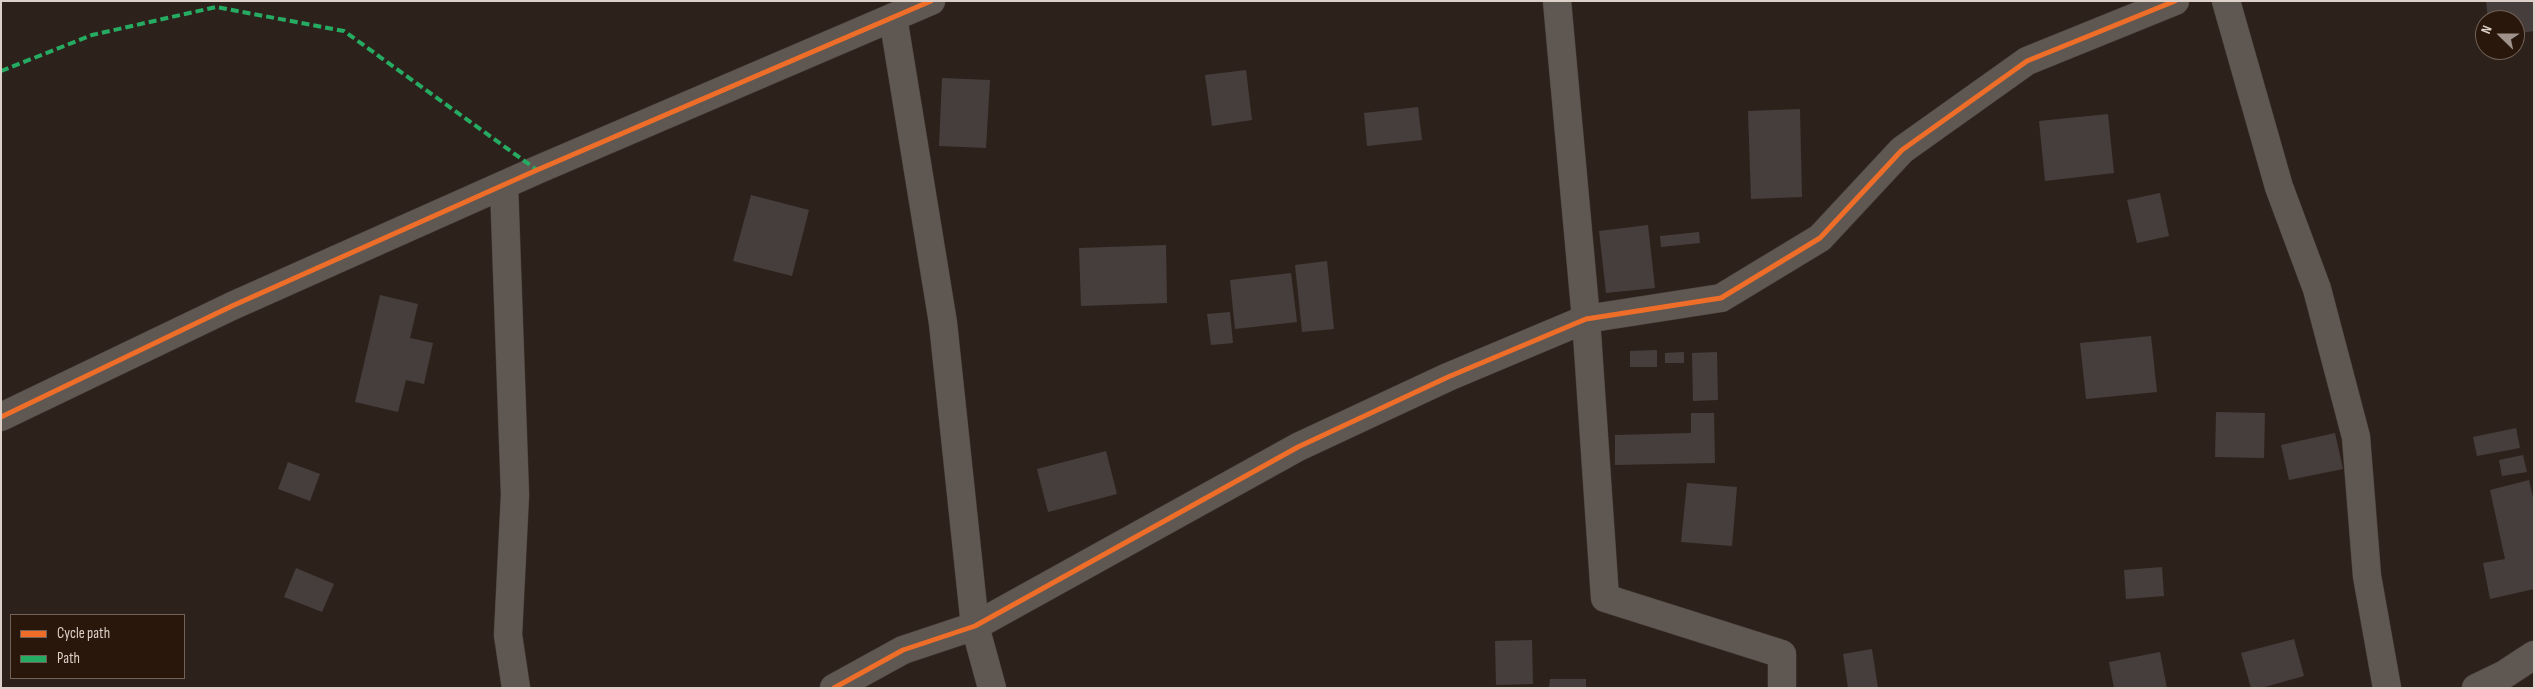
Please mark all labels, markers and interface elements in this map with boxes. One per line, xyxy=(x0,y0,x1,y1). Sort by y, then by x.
north arrow xyxy=(2475,10,2525,60)
text: N xyxy=(2477,23,2496,36)
legend xyxy=(10,614,185,679)
text: Cycle path xyxy=(57,624,110,643)
text: Path xyxy=(57,649,80,668)

